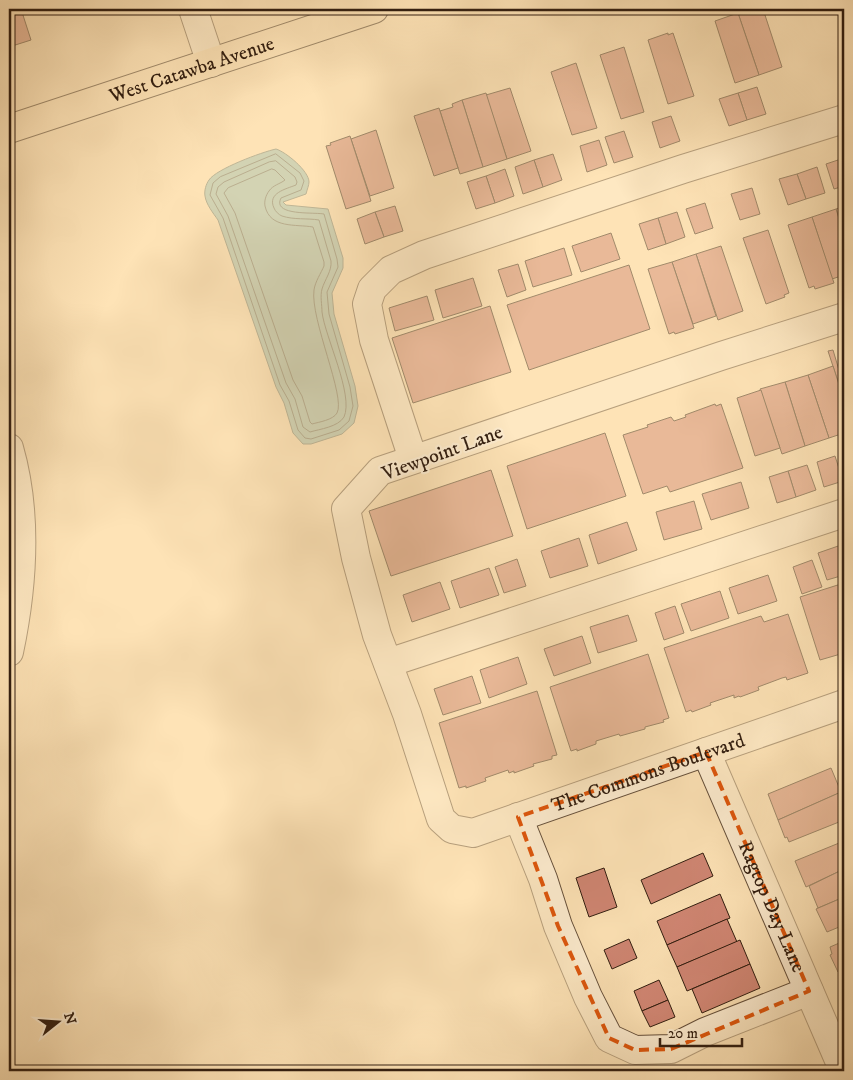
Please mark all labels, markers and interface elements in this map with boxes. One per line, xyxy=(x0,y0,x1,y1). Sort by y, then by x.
street label: West Catawba Avenue xyxy=(105,32,278,110)
street label: Viewpoint Lane xyxy=(378,420,506,487)
street label: The Commons Boulevard xyxy=(548,728,749,819)
street label: Ragtop Day Lane xyxy=(732,837,811,976)
north arrow xyxy=(32,998,82,1048)
text: N xyxy=(59,1010,80,1027)
scale bar xyxy=(660,1015,743,1047)
text: 20 m xyxy=(668,1024,698,1043)

